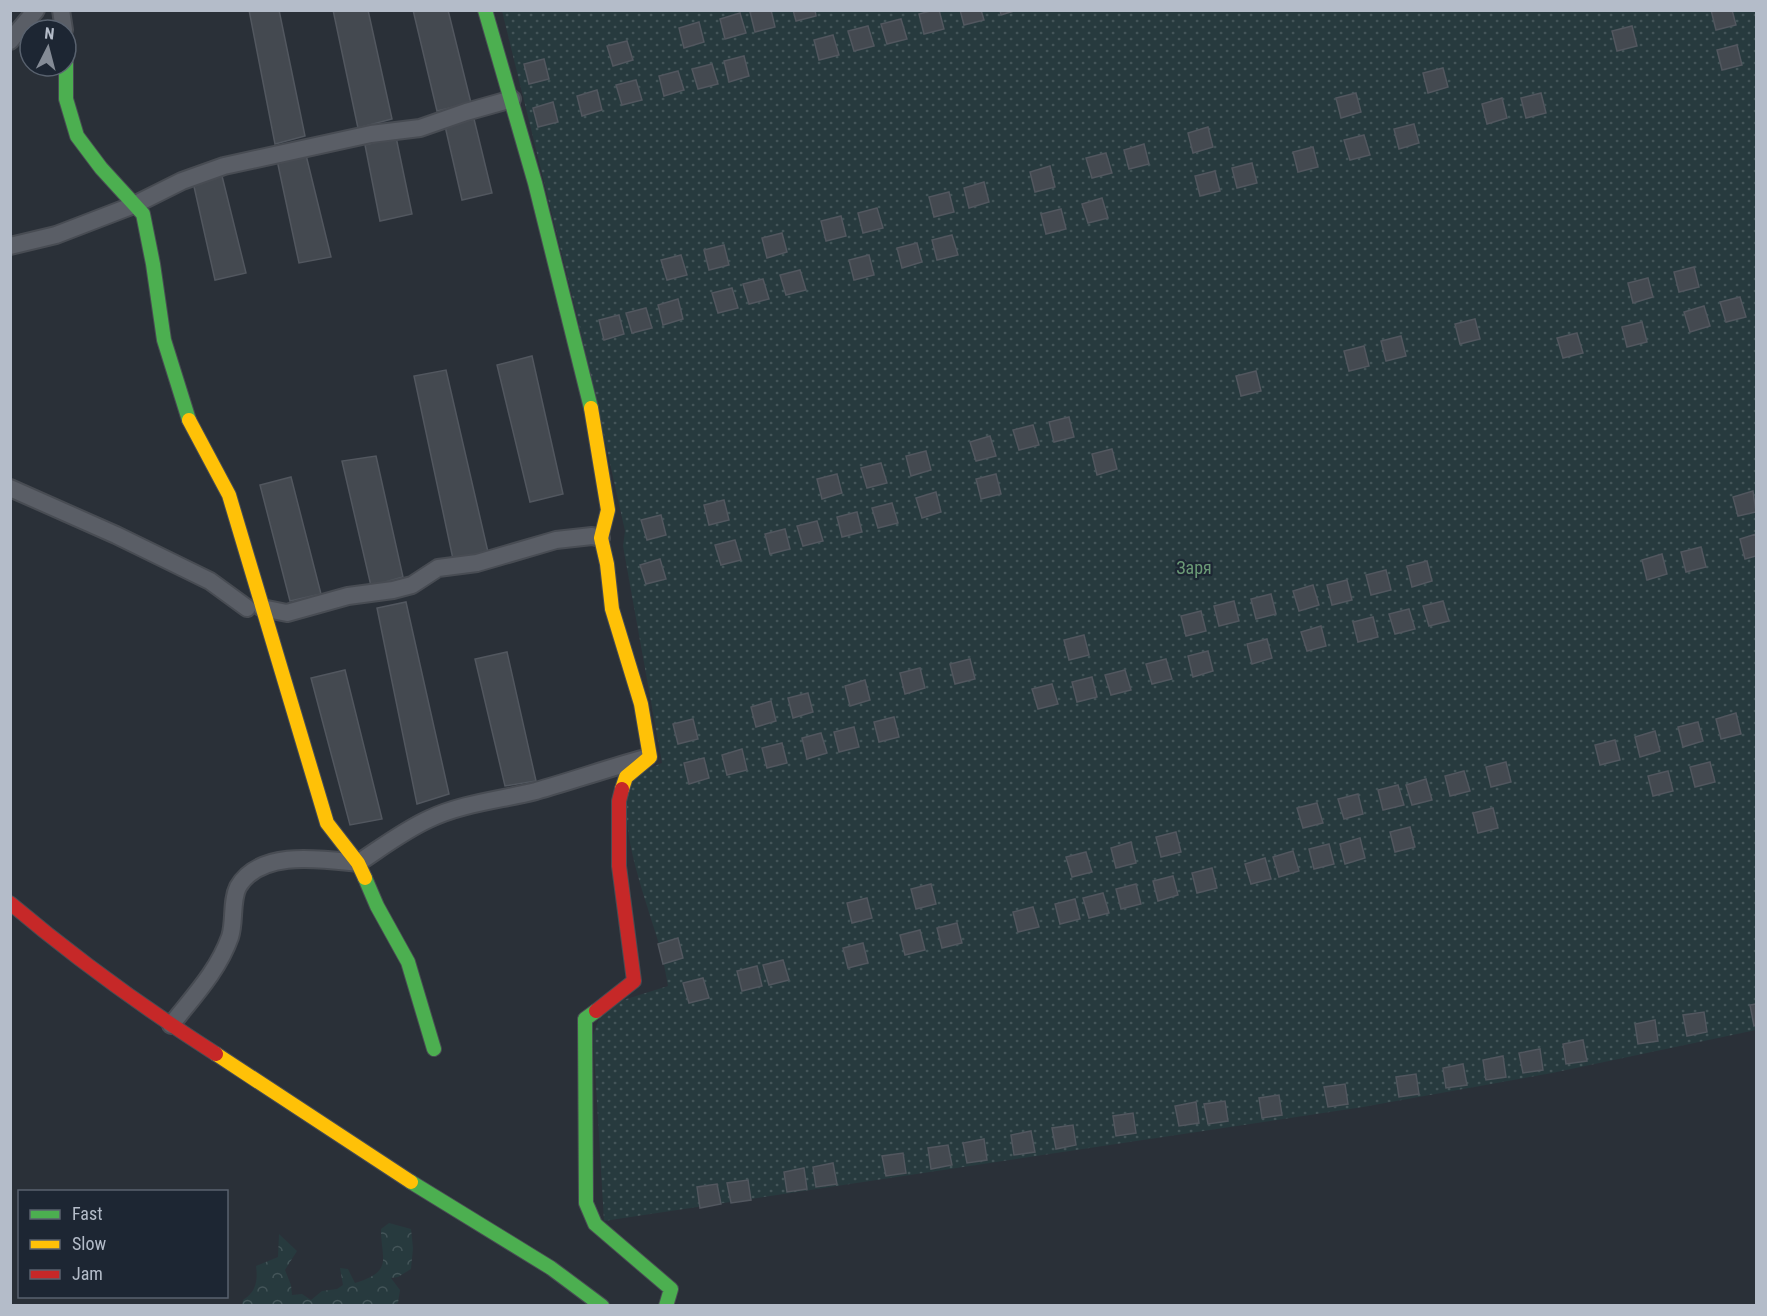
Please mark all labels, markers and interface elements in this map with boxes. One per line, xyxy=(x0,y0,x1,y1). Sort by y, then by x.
north arrow xyxy=(18,18,78,78)
text: N xyxy=(44,24,55,44)
park label: Заря xyxy=(1176,557,1212,578)
legend xyxy=(18,1190,228,1298)
text: Fast xyxy=(72,1203,103,1224)
text: Slow xyxy=(72,1233,107,1254)
text: Jam xyxy=(72,1263,103,1284)

